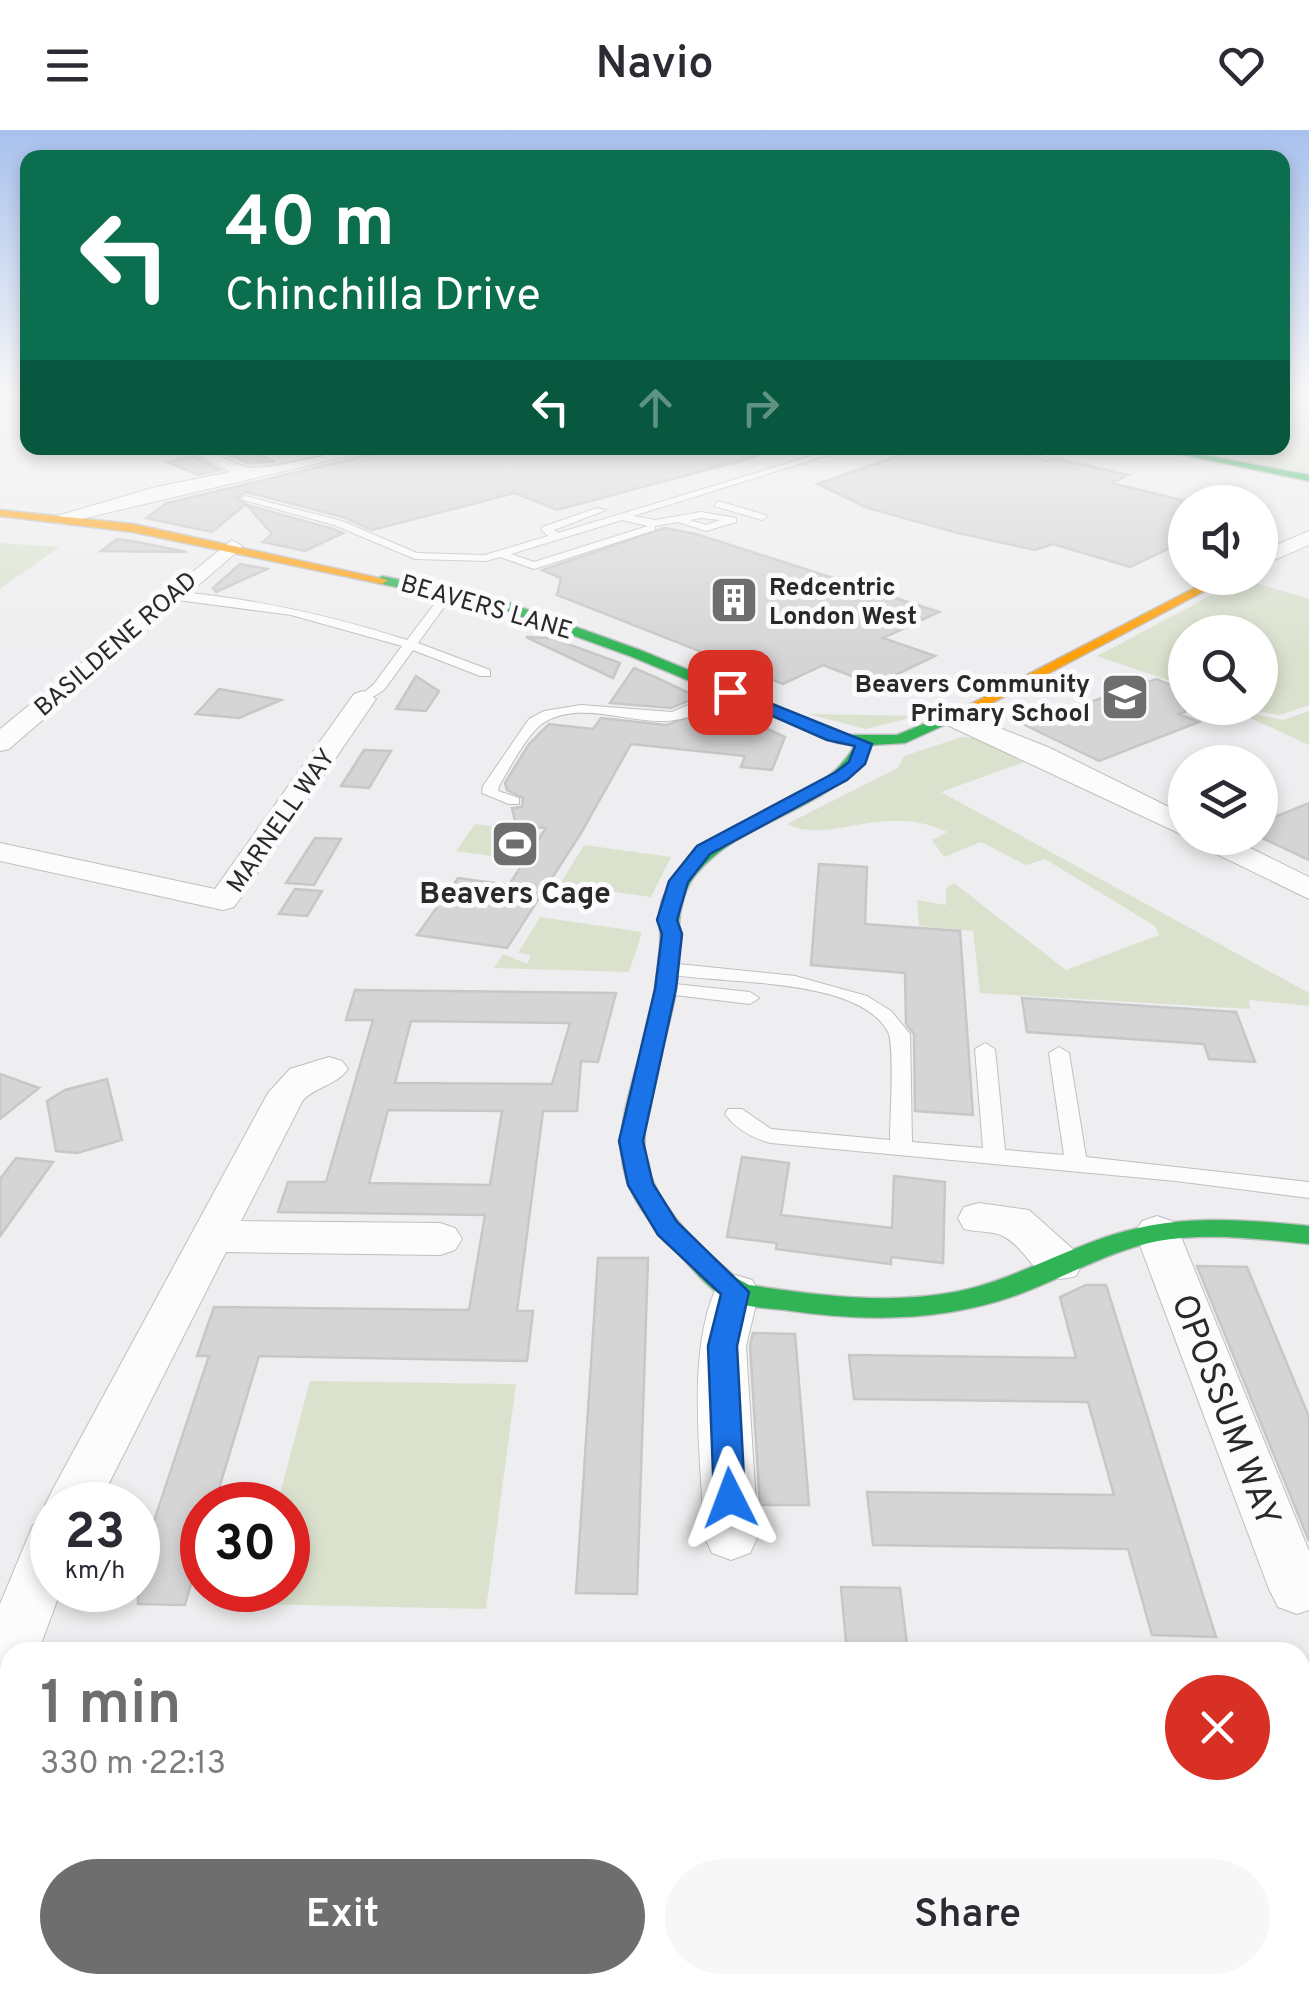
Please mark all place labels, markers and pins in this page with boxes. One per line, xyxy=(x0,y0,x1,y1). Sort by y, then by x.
place label: Redcentric London West xyxy=(769,573,917,634)
building icon: Redcentric London West xyxy=(708,574,760,626)
pin xyxy=(688,650,773,735)
place label: Beavers Community Primary School xyxy=(855,670,1090,731)
school or university icon: Beavers Community Primary School xyxy=(1099,671,1151,723)
sports icon: Beavers Cage xyxy=(489,818,541,870)
place label: Beavers Cage xyxy=(419,877,611,914)

